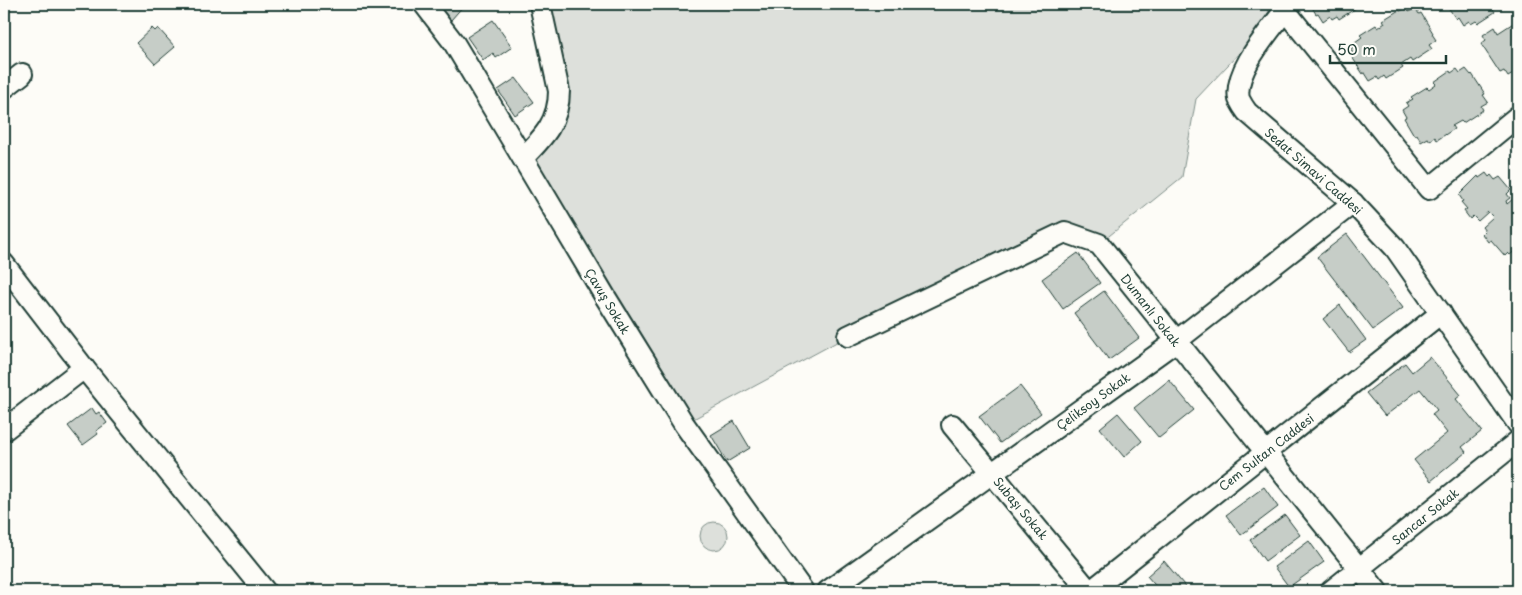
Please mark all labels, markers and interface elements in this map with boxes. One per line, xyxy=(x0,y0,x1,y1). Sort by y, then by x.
scale bar xyxy=(1330,32,1446,64)
text: 50 m xyxy=(1337,37,1376,60)
street label: Sedat Simavi Caddesi xyxy=(1261,123,1367,219)
street label: Çavuş Sokak xyxy=(581,265,635,338)
street label: Dumanlı Sokak xyxy=(1117,270,1185,350)
street label: Çeliksoy Sokak xyxy=(1052,368,1134,434)
street label: Cem Sultan Caddesi xyxy=(1215,409,1317,495)
street label: Subaşı Sokak xyxy=(989,473,1053,543)
street label: Sancar Sokak xyxy=(1388,483,1462,549)

